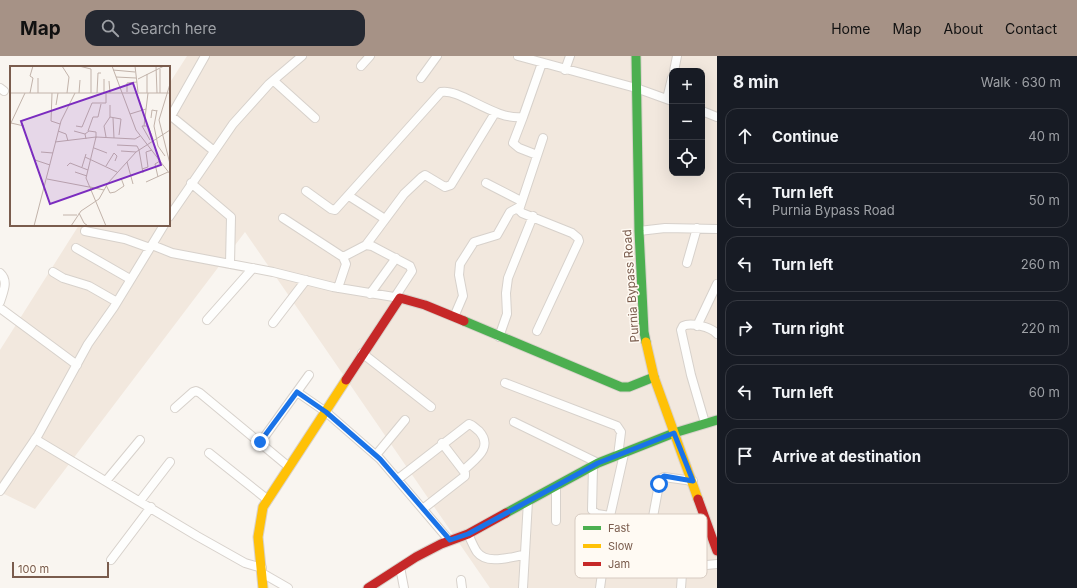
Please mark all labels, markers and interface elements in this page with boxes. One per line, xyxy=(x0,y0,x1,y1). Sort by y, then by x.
search box xyxy=(85,10,365,46)
text: Map xyxy=(20,17,61,40)
icon: search xyxy=(99,17,121,39)
text: Search here xyxy=(131,19,216,38)
text: Home xyxy=(831,20,870,37)
text: Map xyxy=(892,20,922,37)
text: About xyxy=(944,20,983,37)
text: Contact xyxy=(1005,20,1057,37)
inset map xyxy=(10,66,170,226)
map controls xyxy=(669,68,705,176)
button: + xyxy=(669,68,705,104)
text: 8 min xyxy=(733,72,779,92)
text: Walk · 630 m xyxy=(981,74,1061,90)
button: − xyxy=(669,104,705,140)
icon: ahead xyxy=(734,125,756,147)
text: Continue xyxy=(772,127,839,146)
text: 40 m xyxy=(1028,128,1060,144)
button: locate xyxy=(669,140,705,176)
text: Turn left xyxy=(772,183,833,202)
icon: left xyxy=(734,189,756,211)
text: 50 m xyxy=(1029,192,1060,208)
text: Purnia Bypass Road xyxy=(772,202,895,218)
street label: Purnia Bypass Road xyxy=(619,229,642,343)
icon: left xyxy=(734,253,756,275)
text: Turn left xyxy=(772,255,833,274)
text: 260 m xyxy=(1021,256,1060,272)
icon: right xyxy=(734,317,756,339)
text: Turn right xyxy=(772,319,844,338)
text: 220 m xyxy=(1021,320,1060,336)
icon: left xyxy=(734,381,756,403)
text: Turn left xyxy=(772,383,833,402)
text: 60 m xyxy=(1029,384,1060,400)
route end xyxy=(251,433,269,451)
icon: arrive xyxy=(734,445,756,467)
text: Arrive at destination xyxy=(772,447,921,466)
route start xyxy=(650,475,668,493)
legend xyxy=(575,514,707,578)
text: Fast xyxy=(608,521,630,535)
text: Slow xyxy=(608,539,633,553)
text: Jam xyxy=(608,557,630,571)
scale bar xyxy=(12,560,109,579)
text: 100 m xyxy=(18,562,49,576)

